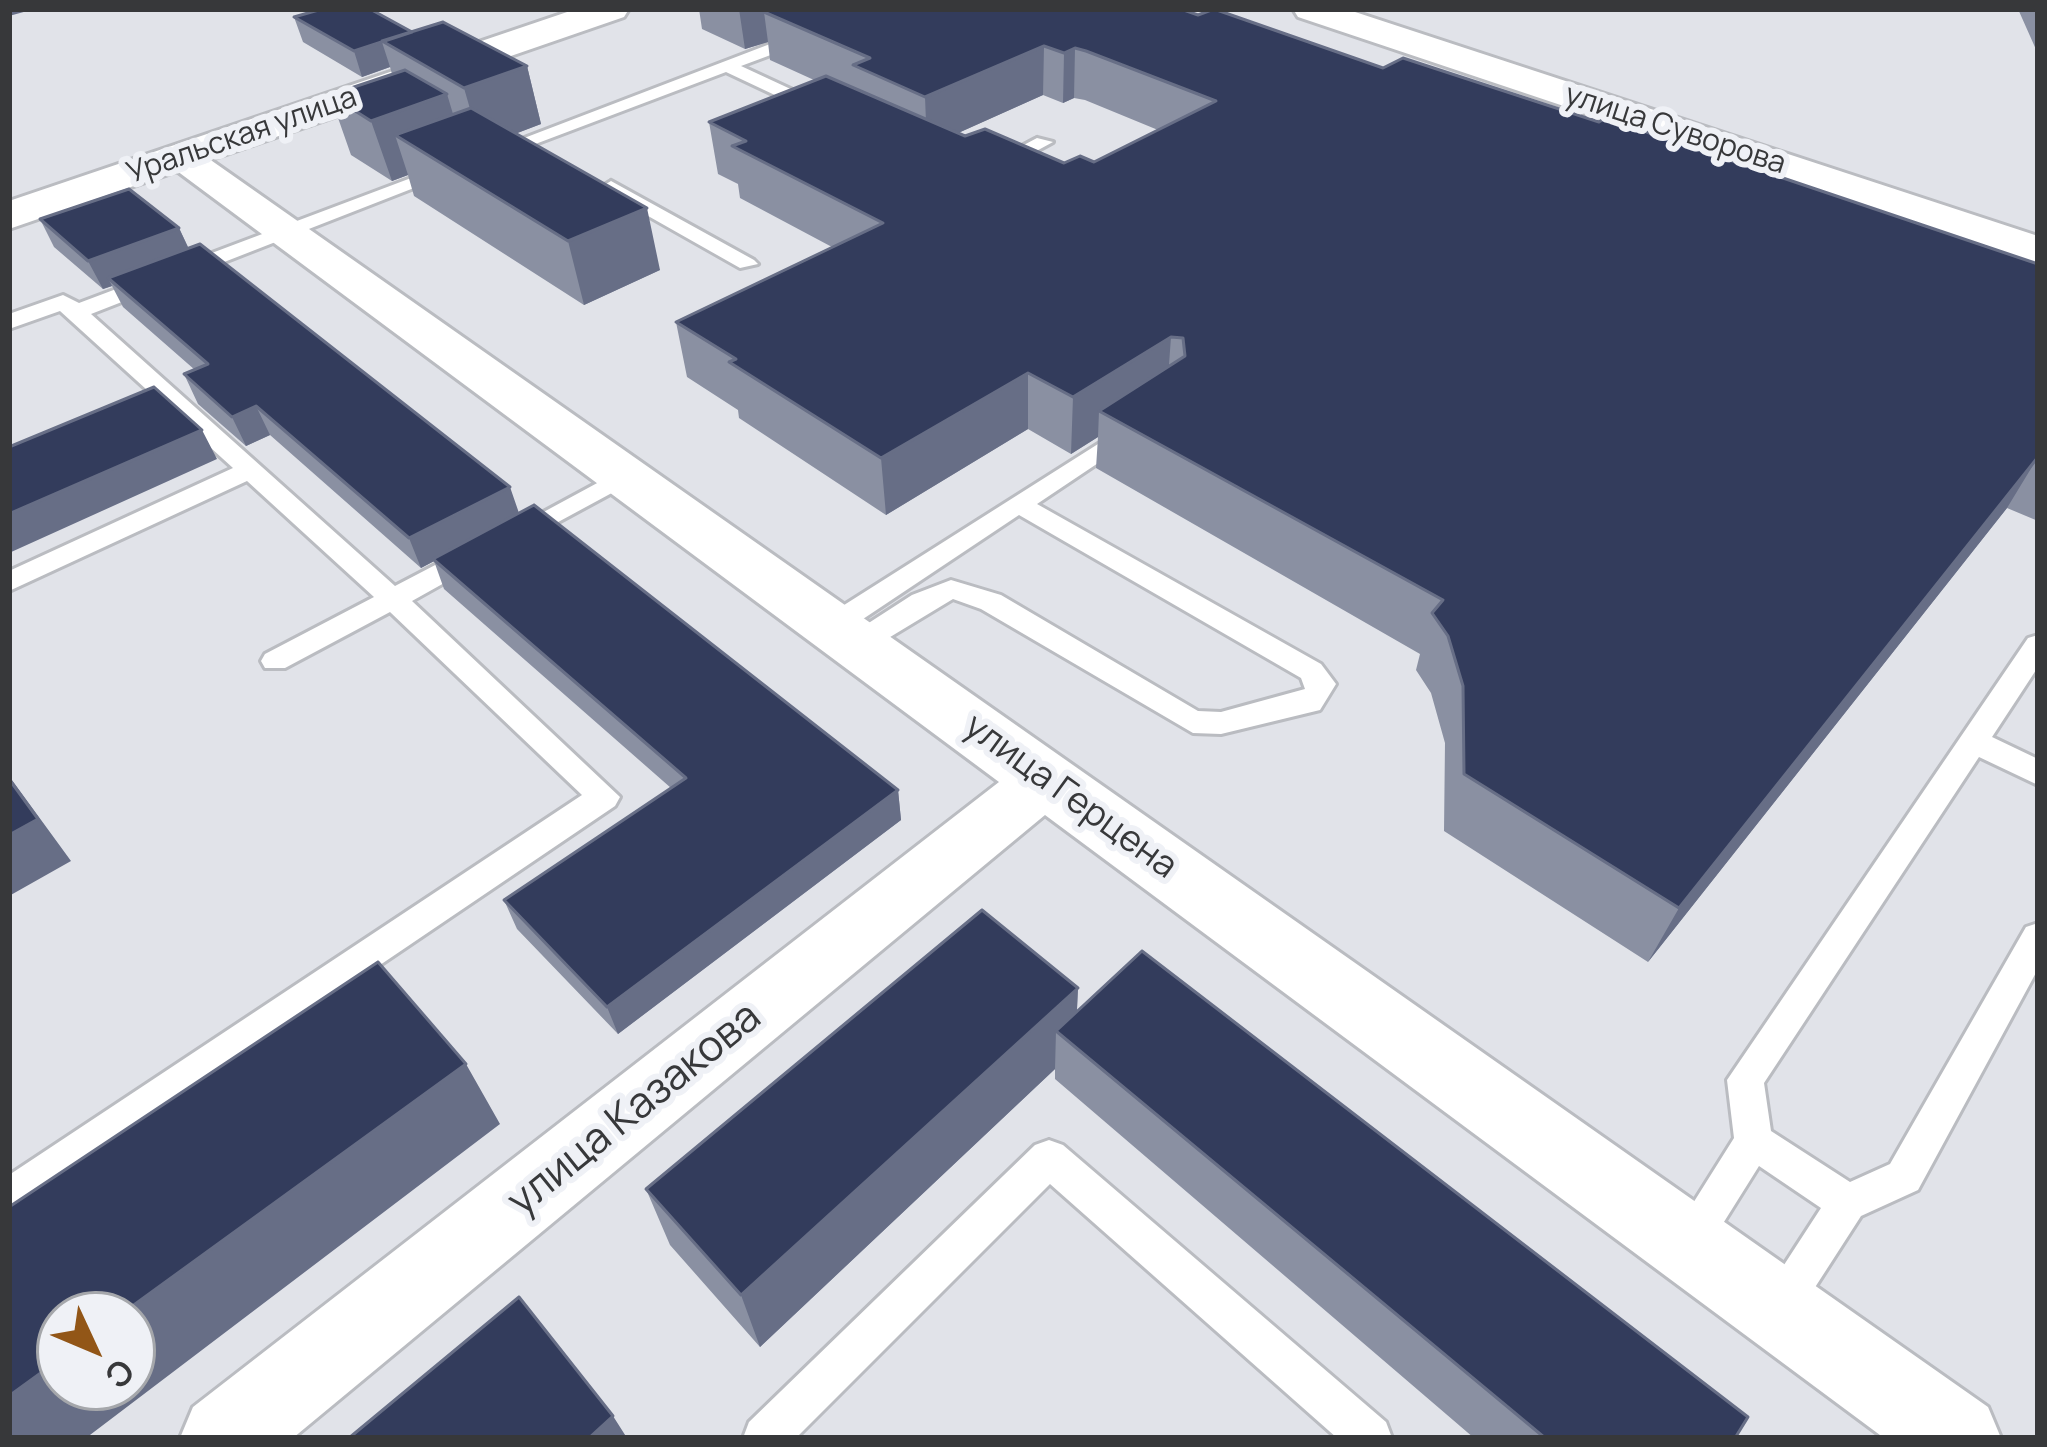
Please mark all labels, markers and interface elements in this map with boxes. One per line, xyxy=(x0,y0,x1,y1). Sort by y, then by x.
street label: улица Суворова xyxy=(1560,77,1790,183)
street label: Уральская улица xyxy=(122,80,362,192)
street label: улица Герцена xyxy=(955,705,1185,889)
street label: улица Казакова xyxy=(498,993,772,1227)
north arrow xyxy=(36,1291,156,1411)
text: С xyxy=(95,1350,145,1399)

